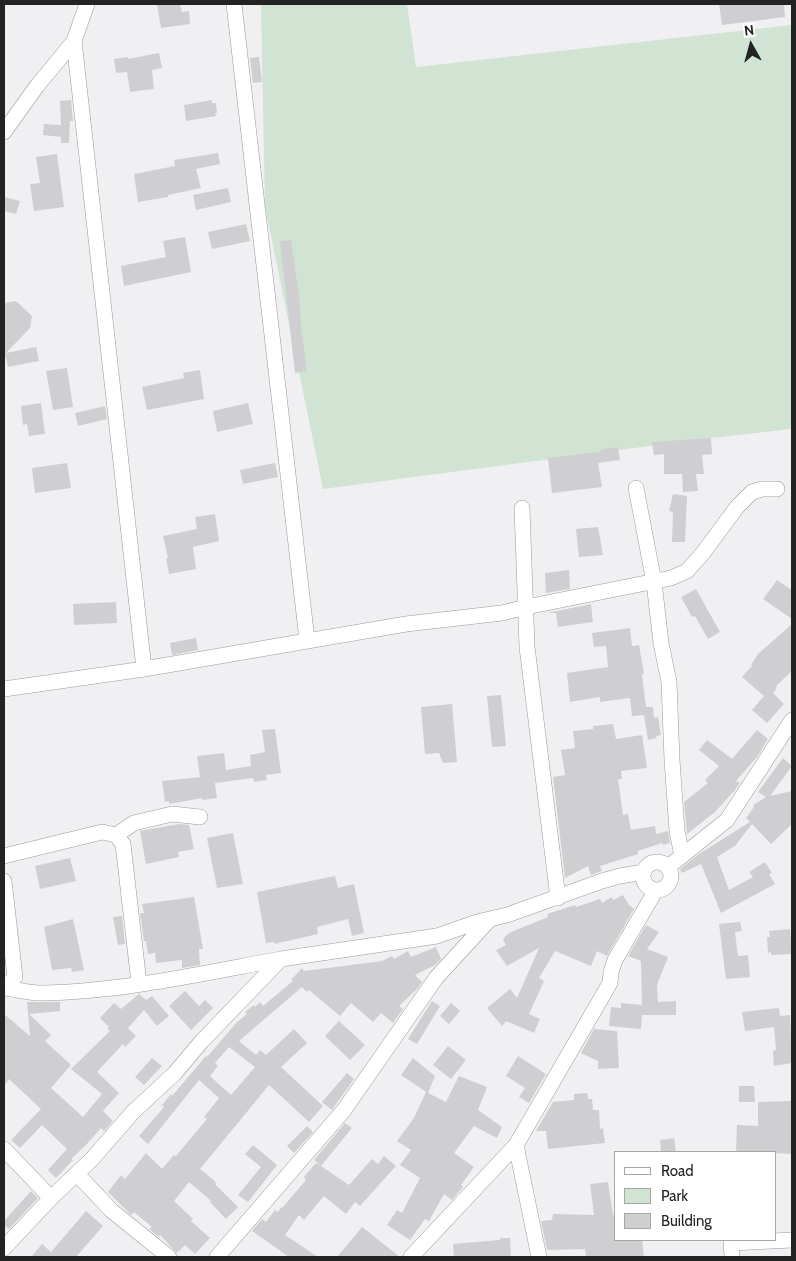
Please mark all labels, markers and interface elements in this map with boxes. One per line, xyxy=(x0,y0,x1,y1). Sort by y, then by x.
north arrow xyxy=(726,20,776,70)
text: N xyxy=(743,21,755,40)
legend xyxy=(614,1151,776,1241)
text: Road xyxy=(661,1162,694,1180)
text: Park xyxy=(661,1187,688,1205)
text: Building xyxy=(661,1212,712,1230)

